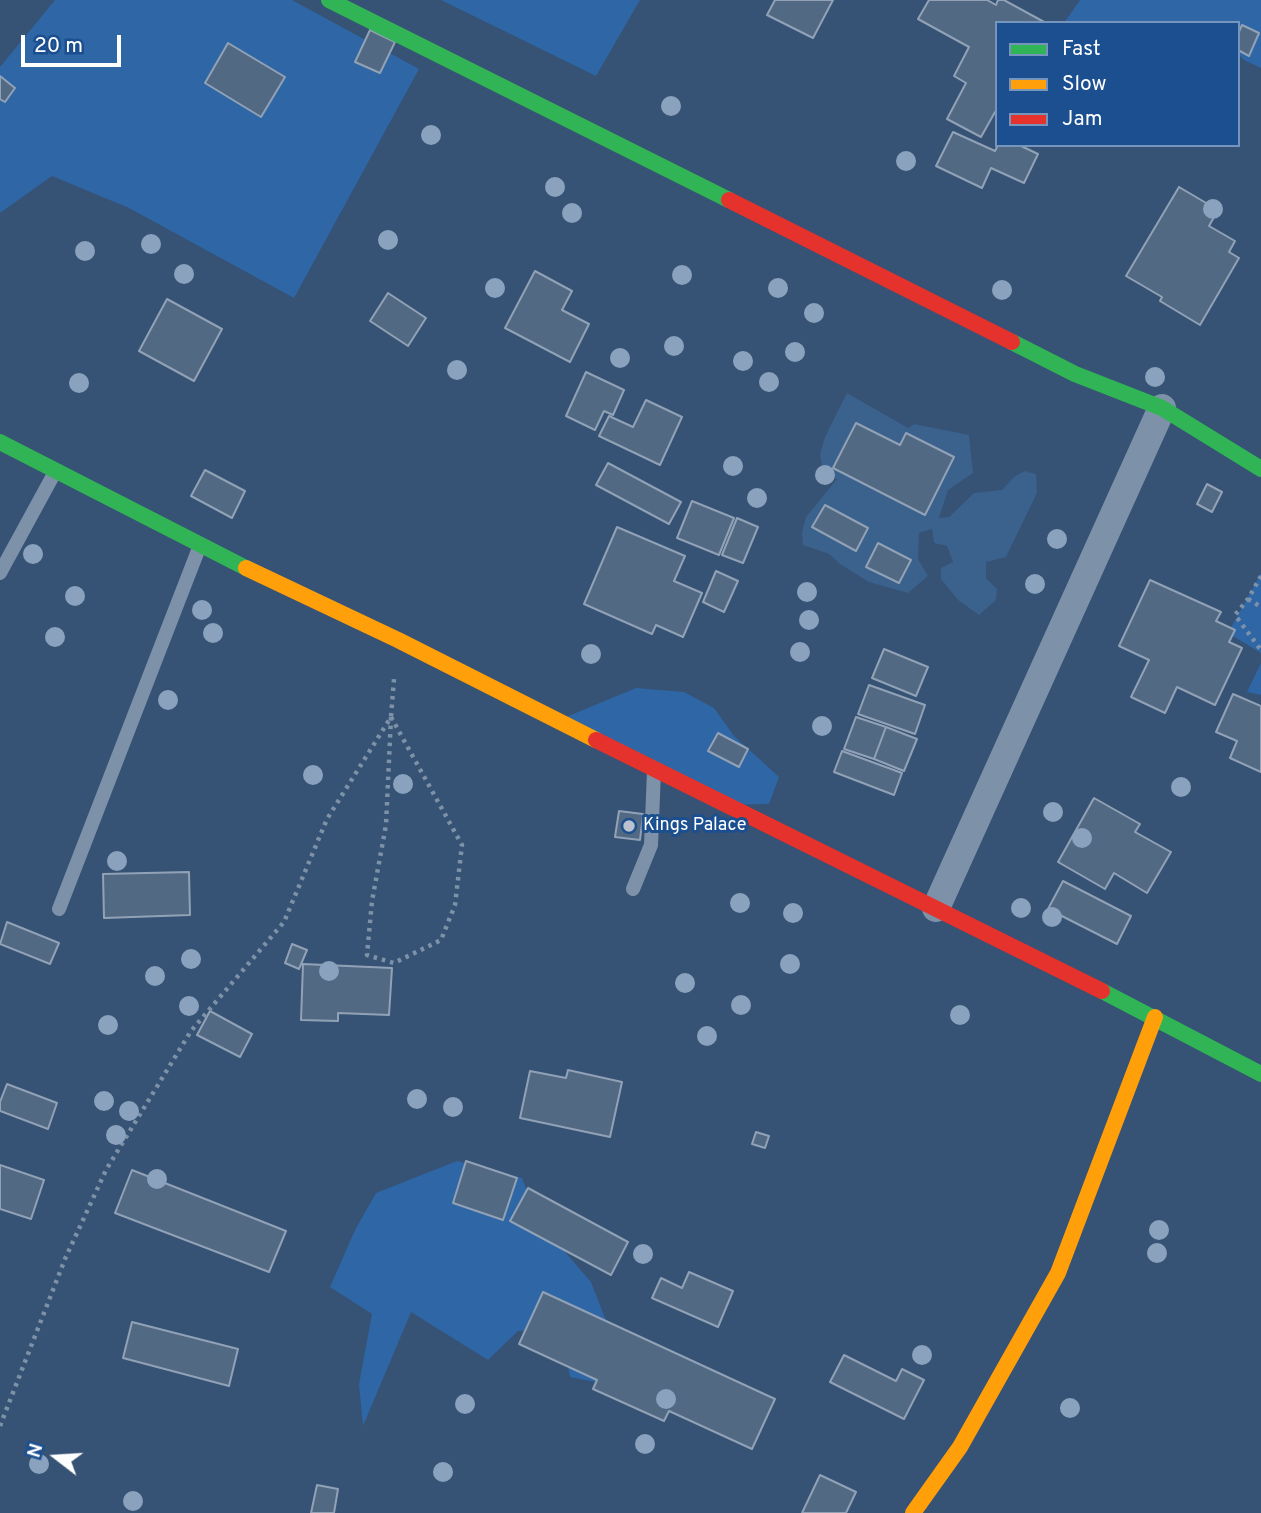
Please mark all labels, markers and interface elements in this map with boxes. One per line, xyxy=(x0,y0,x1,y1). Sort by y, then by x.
scale bar xyxy=(24,21,124,65)
legend xyxy=(995,21,1240,147)
text: 20 m xyxy=(34,33,83,60)
text: Fast xyxy=(1062,36,1101,63)
text: Slow xyxy=(1062,71,1107,98)
text: Jam xyxy=(1062,106,1103,133)
place label: Kings Palace xyxy=(643,815,746,837)
marker: Kings Palace xyxy=(621,818,637,834)
north arrow xyxy=(21,1422,91,1492)
text: N xyxy=(22,1441,49,1461)

